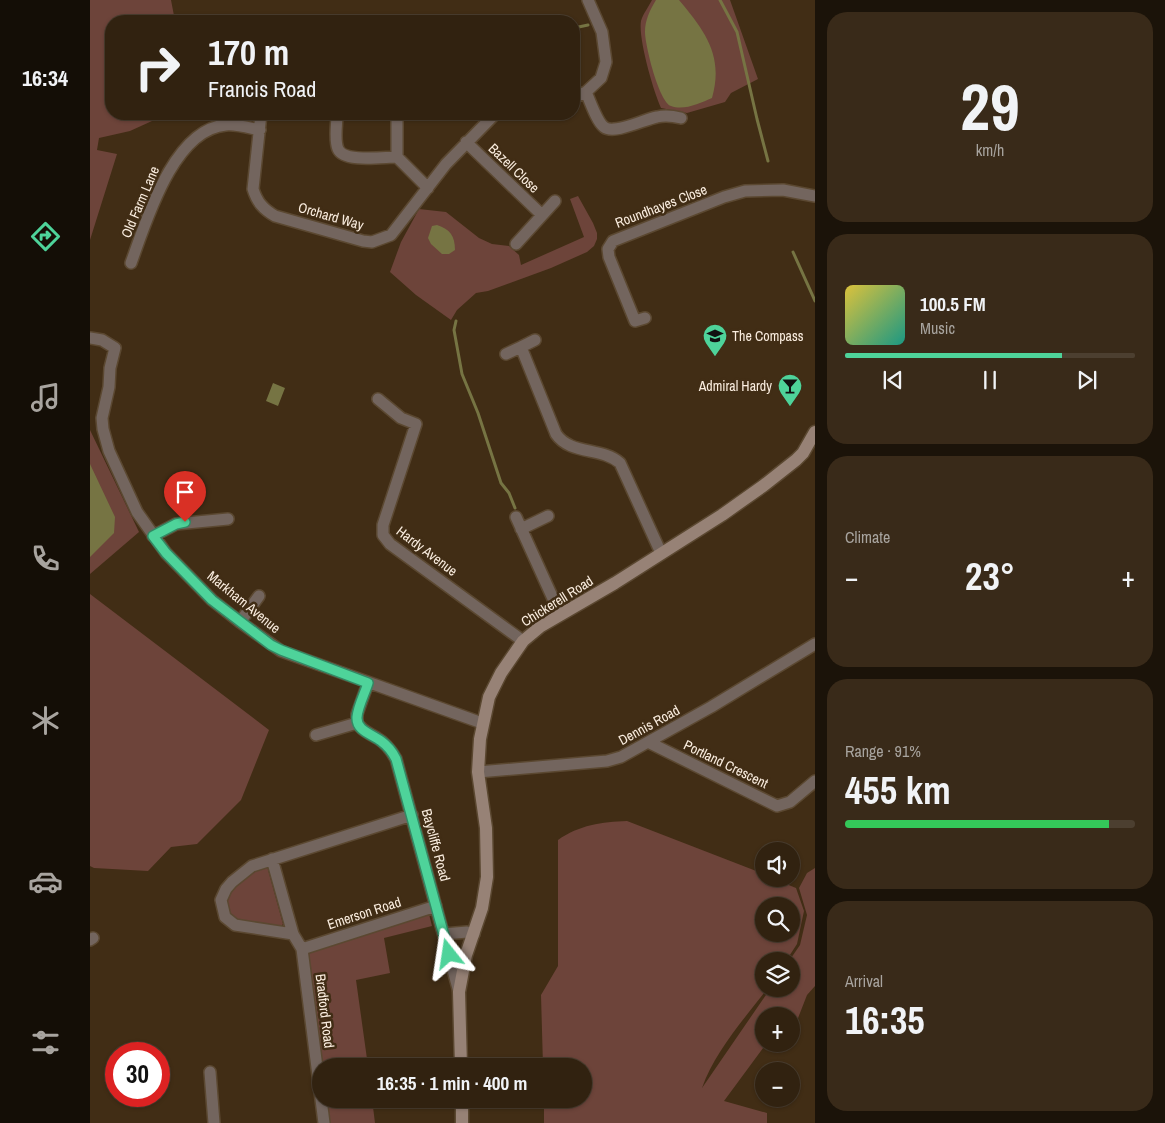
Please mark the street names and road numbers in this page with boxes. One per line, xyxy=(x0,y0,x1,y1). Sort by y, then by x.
street label: Bazell Close xyxy=(485,139,543,197)
street label: Old Farm Lane xyxy=(117,163,163,241)
street label: Roundhayes Close xyxy=(612,180,710,232)
street label: Orchard Way xyxy=(296,198,366,234)
street label: Hardy Avenue xyxy=(393,522,461,580)
street label: Markham Avenue xyxy=(204,567,284,637)
street label: Chickerell Road xyxy=(518,572,596,630)
street label: Dennis Road xyxy=(615,701,683,749)
street label: Portland Crescent xyxy=(681,736,771,792)
street label: Baycliffe Road xyxy=(418,807,454,883)
street label: Emerson Road xyxy=(325,893,403,933)
street label: Bradford Road xyxy=(312,973,338,1049)

